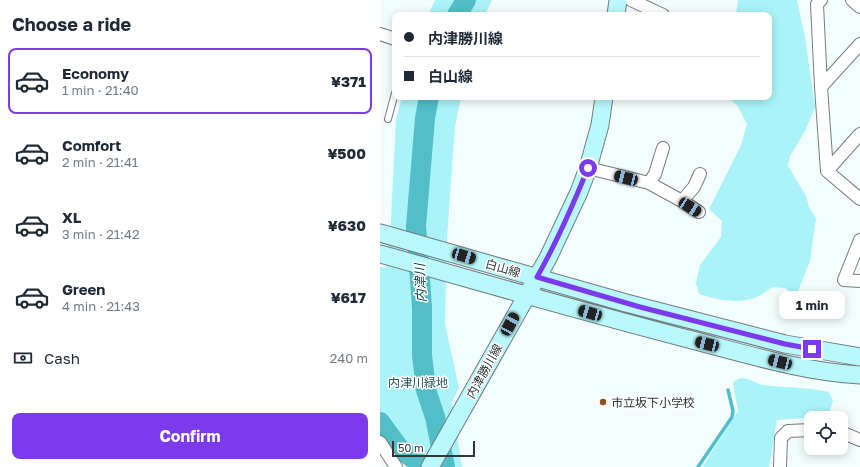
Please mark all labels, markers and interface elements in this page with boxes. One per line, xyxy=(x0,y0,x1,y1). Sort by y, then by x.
text: Choose a ride xyxy=(12,13,131,35)
text: 内津勝川線 xyxy=(428,29,503,47)
icon: car xyxy=(14,63,50,99)
text: Economy xyxy=(62,64,129,82)
text: 白山線 xyxy=(428,67,473,85)
text: ¥371 xyxy=(331,72,366,90)
text: 1 min · 21:40 xyxy=(62,82,139,98)
icon: car xyxy=(14,135,50,171)
text: Comfort xyxy=(62,136,121,154)
text: ¥500 xyxy=(327,144,366,162)
text: 2 min · 21:41 xyxy=(62,154,138,170)
route start xyxy=(579,159,597,177)
car xyxy=(613,169,639,187)
car xyxy=(677,195,703,219)
icon: car xyxy=(14,207,50,243)
text: XL xyxy=(62,208,81,226)
text: ¥630 xyxy=(328,216,366,234)
text: 3 min · 21:42 xyxy=(62,226,139,242)
car xyxy=(451,247,477,265)
street label: 白山線 xyxy=(484,256,522,280)
water label: 内津川 xyxy=(411,261,429,303)
icon: car xyxy=(14,279,50,315)
text: Green xyxy=(62,280,105,298)
text: ¥617 xyxy=(331,288,366,306)
callout: 1 min xyxy=(779,291,845,319)
text: 1 min xyxy=(796,297,828,313)
text: 4 min · 21:43 xyxy=(62,298,140,314)
car xyxy=(577,304,603,322)
car xyxy=(499,311,521,337)
car xyxy=(694,335,720,353)
route end xyxy=(803,340,821,358)
street label: 内津勝川線 xyxy=(463,341,505,401)
icon: cash xyxy=(12,347,34,369)
text: Cash xyxy=(44,349,80,367)
text: 240 m xyxy=(330,350,368,366)
car xyxy=(767,353,793,371)
park label: 内津川緑地 xyxy=(388,375,448,390)
place label: 市立坂下小学校 xyxy=(611,395,695,410)
marker: 市立坂下小学校 xyxy=(598,397,608,407)
map controls xyxy=(804,411,848,455)
button: locate xyxy=(804,411,848,455)
button: Confirm xyxy=(12,413,368,459)
scale bar xyxy=(392,439,475,458)
text: 50 m xyxy=(398,441,424,454)

